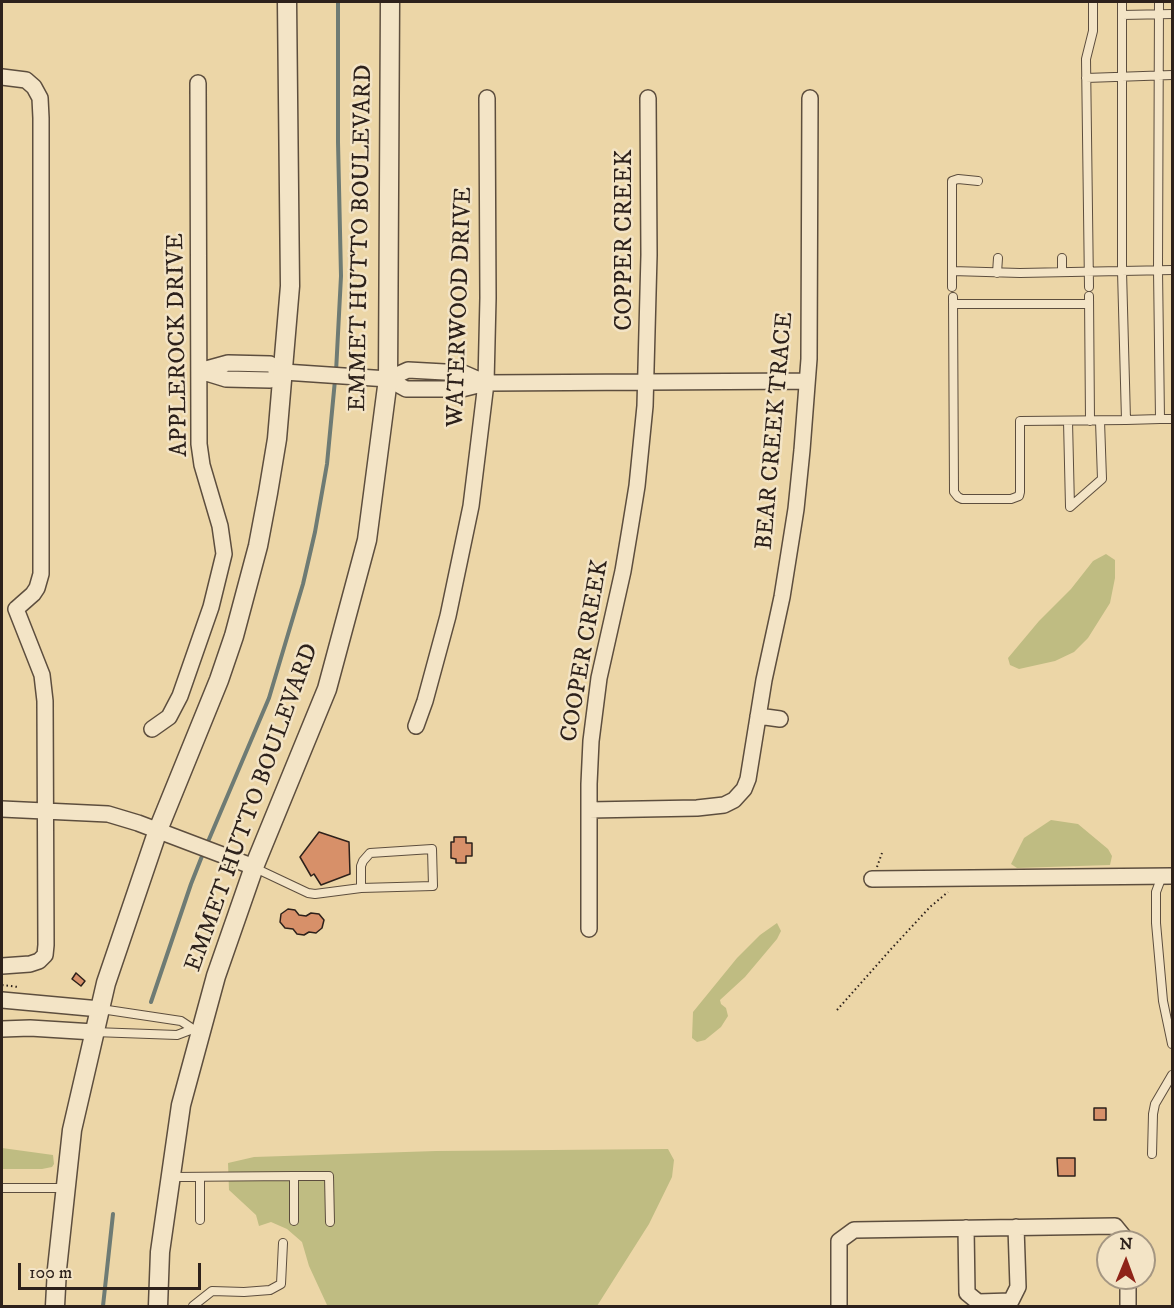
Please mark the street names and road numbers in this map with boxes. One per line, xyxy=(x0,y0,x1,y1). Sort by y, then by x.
street label: EMMET HUTTO BOULEVARD xyxy=(345,64,379,412)
street label: COPPER CREEK xyxy=(612,149,640,331)
street label: WATERWOOD DRIVE xyxy=(442,186,480,428)
street label: APPLEROCK DRIVE xyxy=(163,233,195,457)
street label: BEAR CREEK TRACE xyxy=(751,311,801,551)
street label: COOPER CREEK xyxy=(556,558,616,744)
street label: EMMET HUTTO BOULEVARD xyxy=(180,640,326,976)

